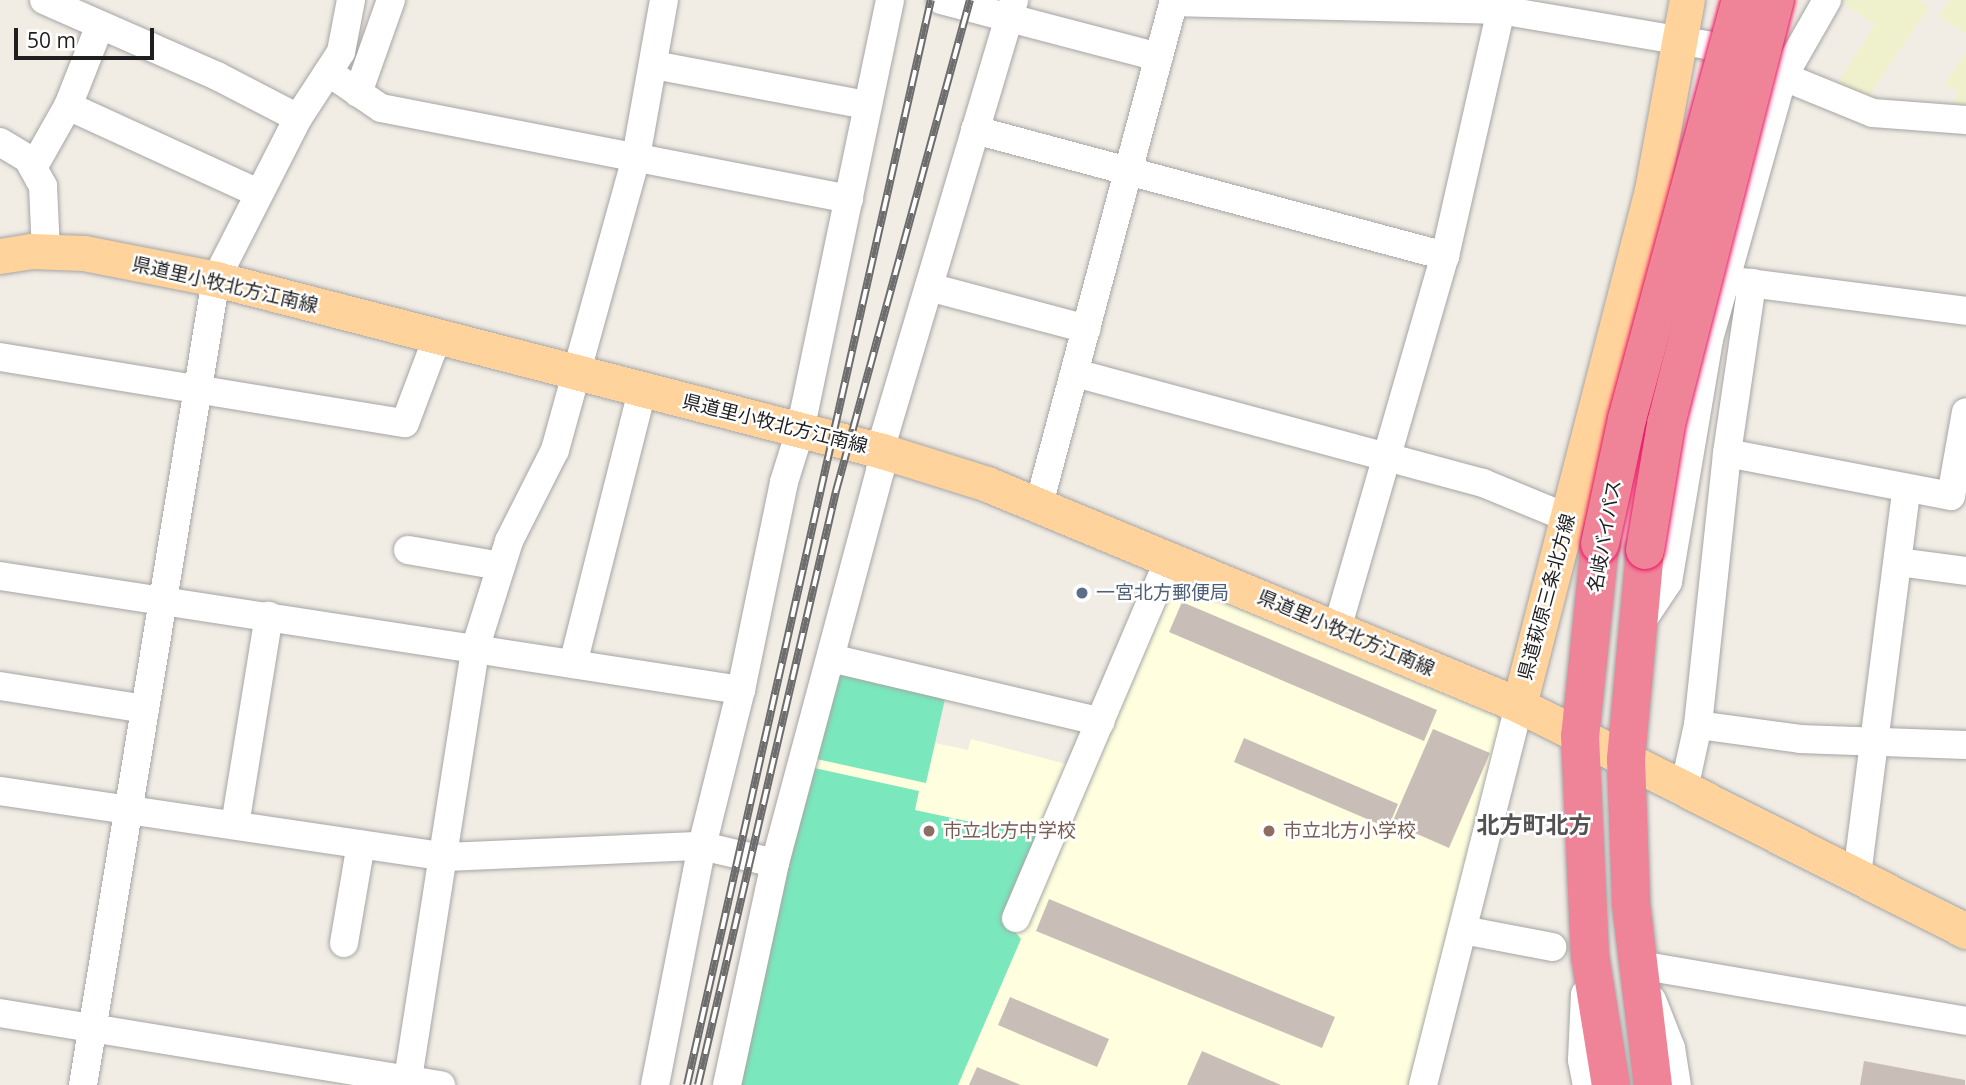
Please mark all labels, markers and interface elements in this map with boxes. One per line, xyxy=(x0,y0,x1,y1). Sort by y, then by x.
scale bar xyxy=(18,14,158,58)
text: 50 m xyxy=(27,26,76,54)
street label: 県道里小牧北方江南線 xyxy=(130,253,320,317)
street label: 県道里小牧北方江南線 xyxy=(680,390,870,458)
street label: 名岐バイパス xyxy=(1584,478,1626,594)
street label: 県道萩原三条北方線 xyxy=(1514,511,1580,683)
place label: 一宮北方郵便局 xyxy=(1096,582,1229,604)
marker: 一宮北方郵便局 xyxy=(1074,585,1090,601)
street label: 県道里小牧北方江南線 xyxy=(1254,585,1438,681)
district label: 北方町北方 xyxy=(1477,810,1591,838)
place label: 市立北方中学校 xyxy=(943,820,1076,842)
place label: 市立北方小学校 xyxy=(1283,820,1416,842)
marker: 市立北方中学校 xyxy=(921,823,937,839)
marker: 市立北方小学校 xyxy=(1261,823,1277,839)

